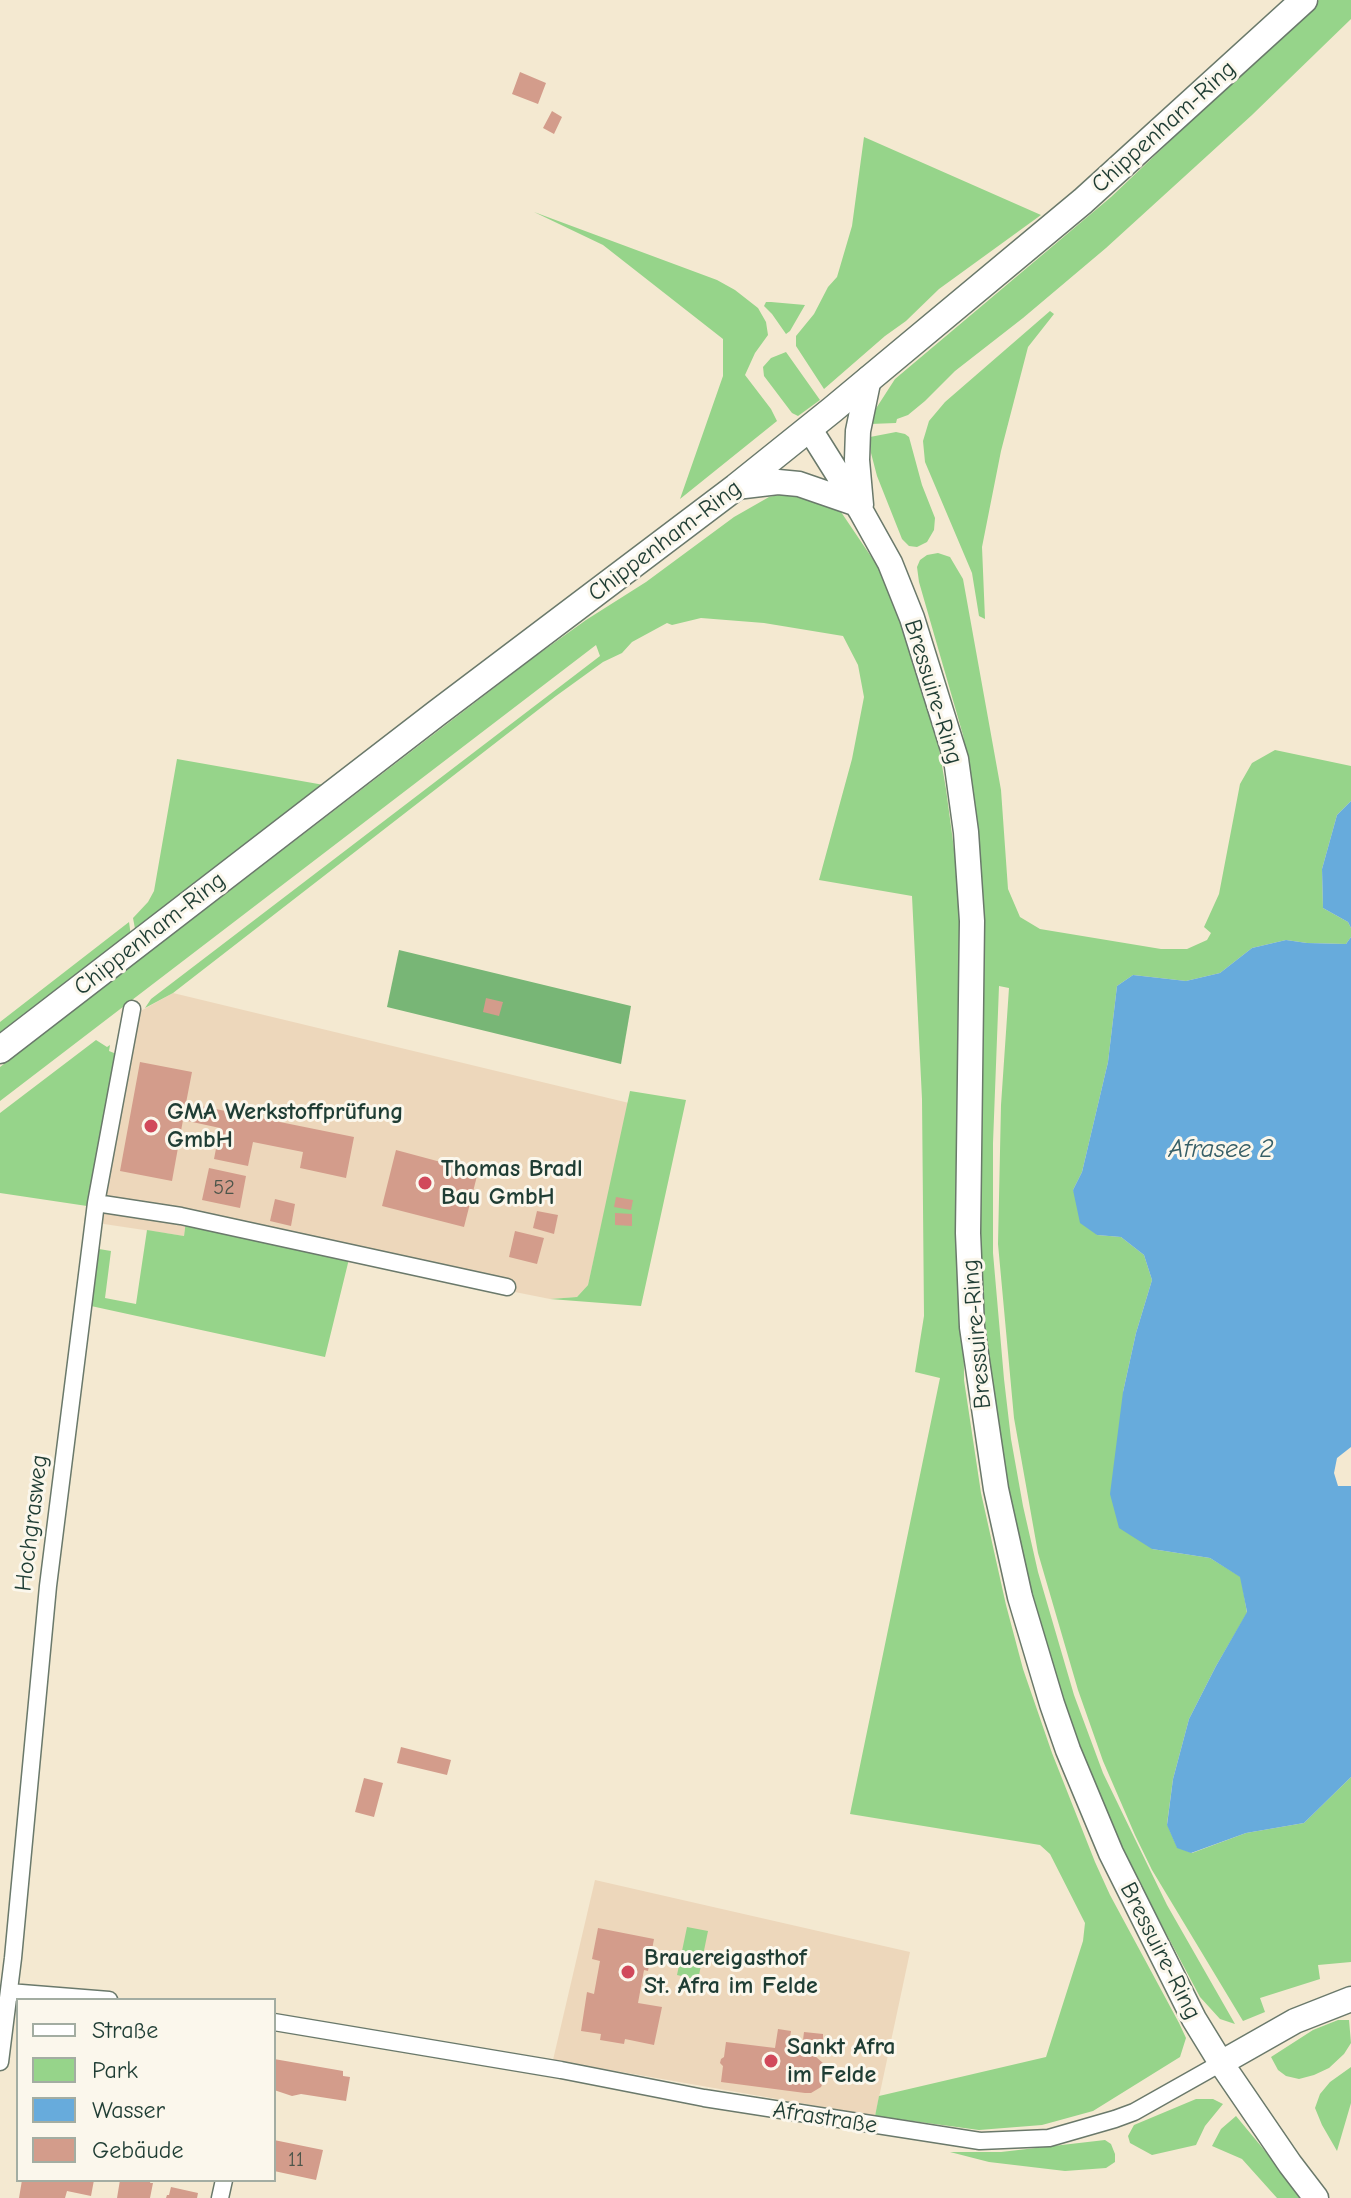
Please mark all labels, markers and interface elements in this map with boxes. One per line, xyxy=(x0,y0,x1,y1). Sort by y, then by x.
street label: Chippenham-Ring xyxy=(1086,55,1242,199)
street label: Chippenham-Ring xyxy=(583,474,747,608)
street label: Bressuire-Ring xyxy=(897,616,969,768)
street label: Chippenham-Ring xyxy=(69,866,231,1002)
place label: GMA Werkstoffprüfung GmbH xyxy=(167,1098,403,1154)
marker: GMA Werkstoffprüfung GmbH xyxy=(142,1117,160,1135)
water label: Afrasee 2 xyxy=(1169,1134,1273,1166)
place label: Thomas Bradl Bau GmbH xyxy=(441,1155,583,1211)
marker: Thomas Bradl Bau GmbH xyxy=(416,1174,434,1192)
house number: 52 xyxy=(213,1176,235,1200)
street label: Bressuire-Ring xyxy=(956,1258,998,1410)
street label: Hochgrasweg xyxy=(9,1453,55,1593)
street label: Bressuire-Ring xyxy=(1113,1878,1207,2024)
place label: Brauereigasthof St. Afra im Felde xyxy=(644,1944,818,2000)
marker: Brauereigasthof St. Afra im Felde xyxy=(619,1963,637,1981)
legend xyxy=(16,1998,276,2182)
text: Straße xyxy=(92,2016,158,2044)
place label: Sankt Afra im Felde xyxy=(787,2033,896,2089)
marker: Sankt Afra im Felde xyxy=(762,2052,780,2070)
text: Park xyxy=(92,2056,138,2084)
text: Wasser xyxy=(92,2096,165,2124)
street label: Afrastraße xyxy=(771,2096,879,2140)
text: Gebäude xyxy=(92,2136,183,2164)
house number: 11 xyxy=(288,2148,304,2172)

